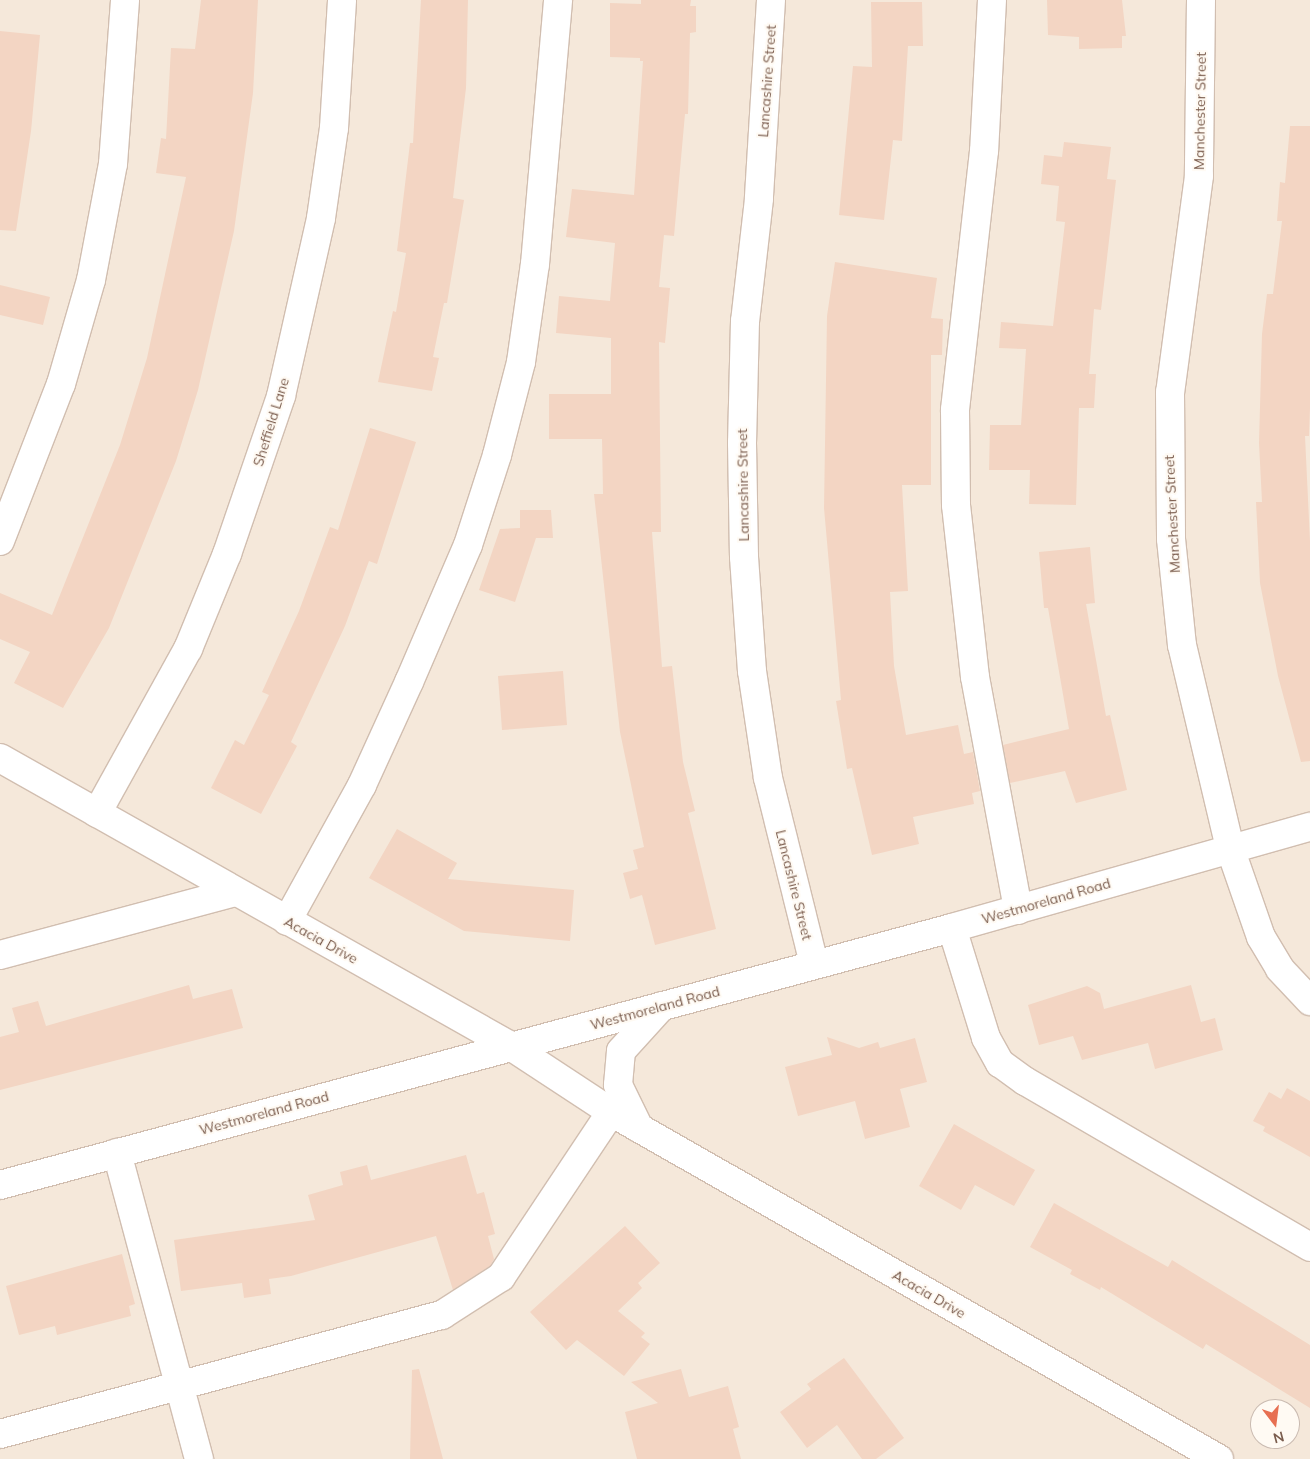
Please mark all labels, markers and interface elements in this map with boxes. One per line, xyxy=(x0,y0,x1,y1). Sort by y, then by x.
street label: Lancashire Street xyxy=(755,24,779,138)
street label: Manchester Street xyxy=(1191,52,1209,170)
street label: Sheffield Lane xyxy=(250,376,292,468)
street label: Lancashire Street xyxy=(734,428,752,542)
street label: Manchester Street xyxy=(1161,455,1183,573)
street label: Lancashire Street xyxy=(772,828,816,942)
street label: Westmoreland Road xyxy=(980,875,1112,927)
street label: Acacia Drive xyxy=(281,913,361,967)
street label: Westmoreland Road xyxy=(588,983,722,1033)
street label: Westmoreland Road xyxy=(197,1088,331,1138)
street label: Acacia Drive xyxy=(889,1266,969,1322)
north arrow xyxy=(1250,1399,1300,1449)
text: N xyxy=(1271,1427,1286,1448)

